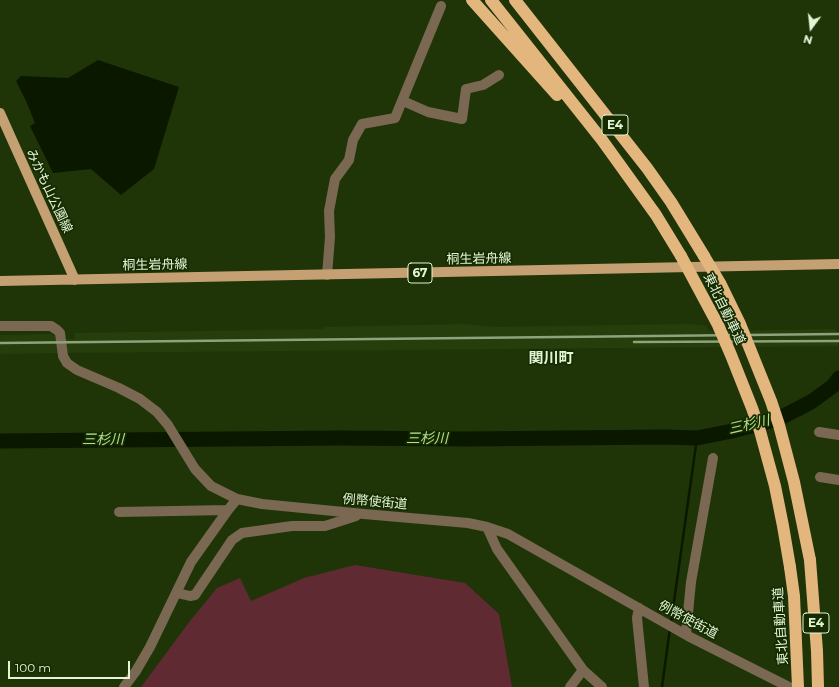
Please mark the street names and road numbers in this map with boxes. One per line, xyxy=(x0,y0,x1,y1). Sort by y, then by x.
road number: E4 xyxy=(602,115,628,135)
street label: みかも山公園線 xyxy=(23,146,75,236)
street label: 桐生岩舟線 xyxy=(446,251,512,267)
street label: 桐生岩舟線 xyxy=(122,257,188,273)
road number: 67 xyxy=(408,263,432,283)
street label: 東北自動車道 xyxy=(700,271,748,347)
street label: 例幣使街道 xyxy=(342,491,408,513)
street label: 東北自動車道 xyxy=(770,587,792,665)
street label: 例幣使街道 xyxy=(656,598,720,642)
road number: E4 xyxy=(803,613,829,633)

